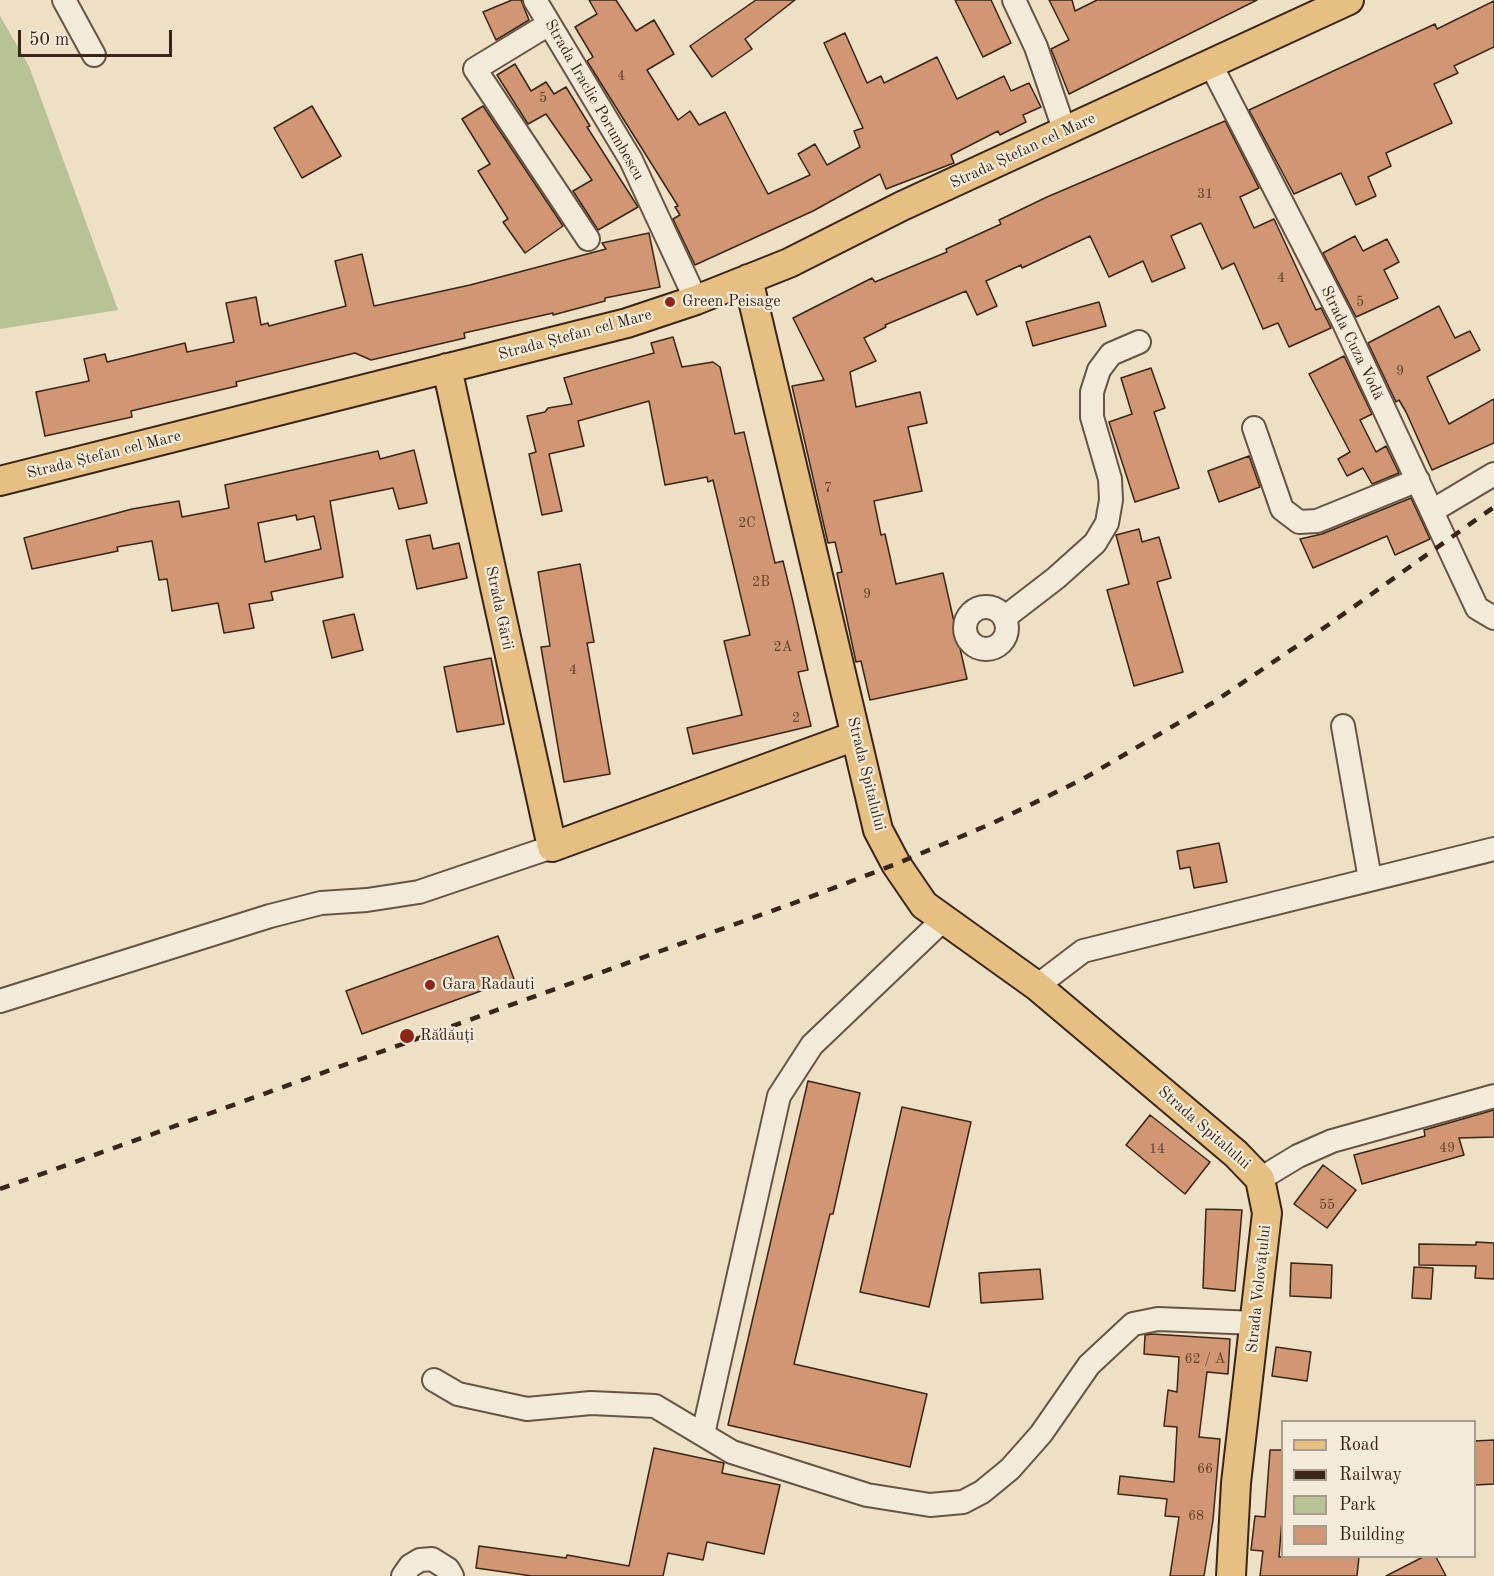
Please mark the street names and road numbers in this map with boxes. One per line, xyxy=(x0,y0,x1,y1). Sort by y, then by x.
street label: Strada Iraclie Porumbescu xyxy=(540,16,648,184)
street label: Strada Ștefan cel Mare xyxy=(947,109,1099,193)
street label: Strada Cuza Vodă xyxy=(1316,283,1388,403)
street label: Strada Ștefan cel Mare xyxy=(496,305,654,365)
street label: Strada Ștefan cel Mare xyxy=(25,427,183,483)
street label: Strada Gării xyxy=(481,564,517,652)
street label: Strada Spitalului xyxy=(843,715,889,833)
street label: Strada Spitalului xyxy=(1154,1082,1254,1174)
street label: Strada Volovățului xyxy=(1243,1224,1275,1354)

